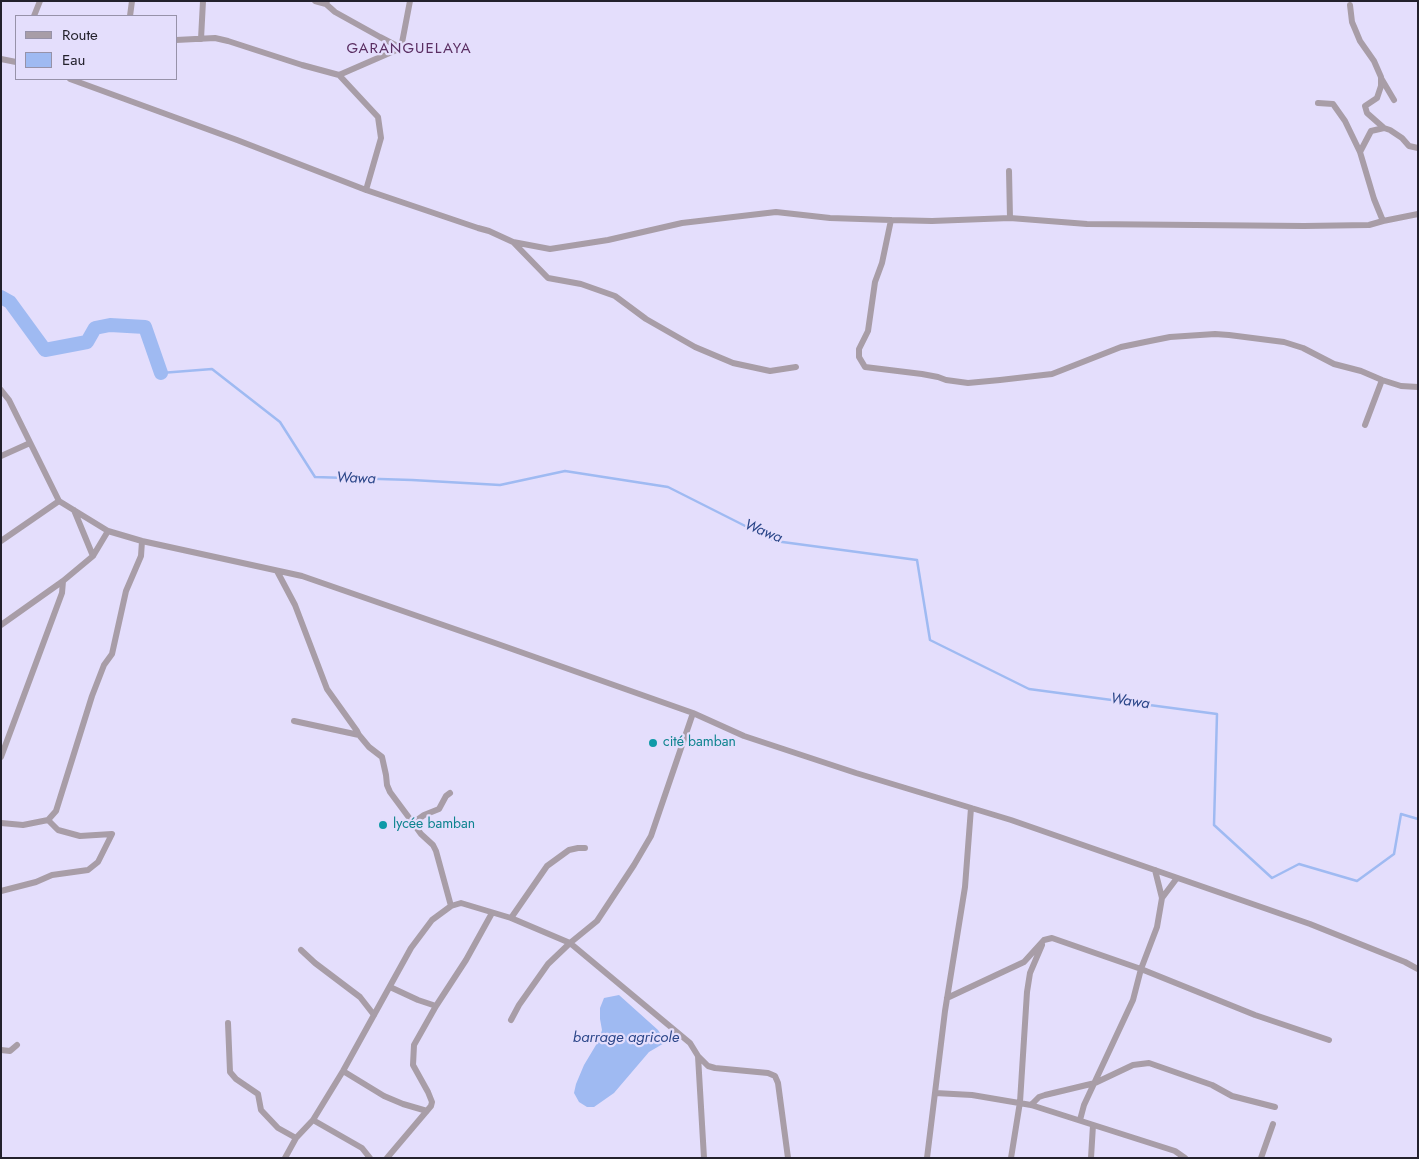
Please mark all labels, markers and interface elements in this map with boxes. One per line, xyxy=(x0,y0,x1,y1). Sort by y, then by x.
legend xyxy=(15,15,178,80)
text: Route xyxy=(62,24,98,46)
district label: GARANGUELAYA xyxy=(345,40,473,58)
text: Eau xyxy=(62,49,85,71)
water label: Wawa xyxy=(336,469,376,489)
water label: Wawa xyxy=(741,516,785,548)
water label: Wawa xyxy=(1109,690,1151,714)
place label: cité bamban xyxy=(663,735,736,751)
marker: cité bamban xyxy=(647,737,659,749)
place label: lycée bamban xyxy=(393,817,475,833)
marker: lycée bamban xyxy=(377,819,389,831)
water label: barrage agricole xyxy=(573,1029,679,1047)

